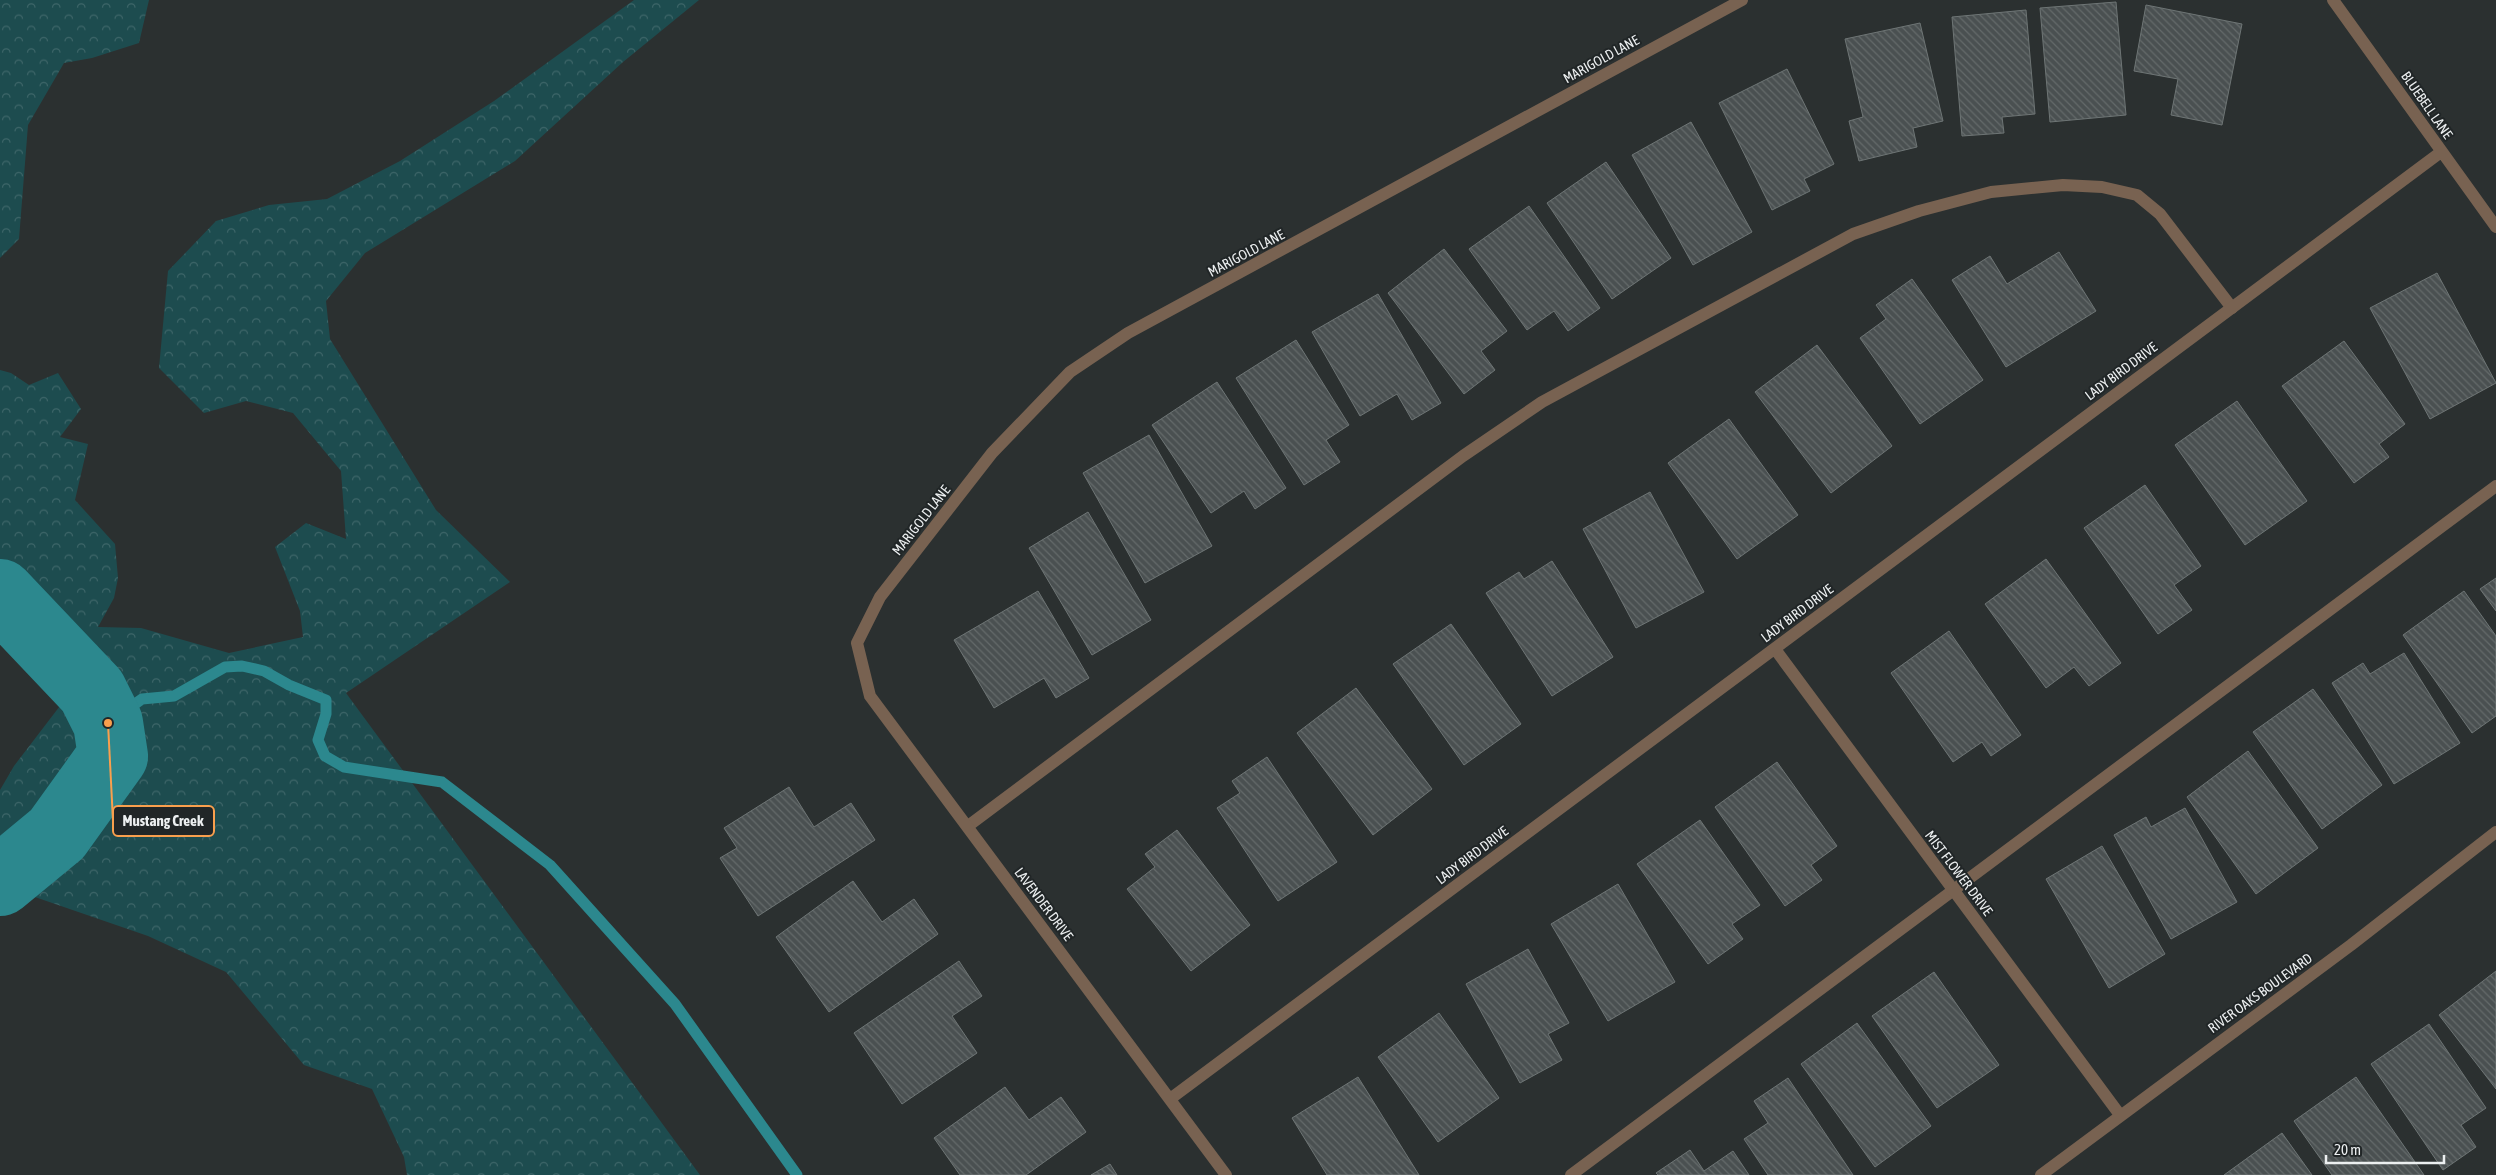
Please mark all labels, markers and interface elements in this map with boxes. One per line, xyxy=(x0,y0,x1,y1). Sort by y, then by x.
street label: MARIGOLD LANE xyxy=(1560,32,1642,86)
street label: BLUEBELL LANE xyxy=(2398,68,2456,142)
street label: MARIGOLD LANE xyxy=(1205,226,1287,280)
street label: LADY BIRD DRIVE xyxy=(2082,339,2160,403)
street label: MARIGOLD LANE xyxy=(889,482,953,558)
street label: LADY BIRD DRIVE xyxy=(1758,581,1836,645)
callout: Mustang Creek xyxy=(113,806,214,836)
text: Mustang Creek xyxy=(123,812,204,829)
street label: LADY BIRD DRIVE xyxy=(1433,823,1511,887)
street label: MIST FLOWER DRIVE xyxy=(1922,827,1996,919)
street label: LAVENDER DRIVE xyxy=(1011,864,1077,944)
street label: RIVER OAKS BOULEVARD xyxy=(2205,950,2315,1036)
scale bar xyxy=(2326,1132,2444,1164)
text: 20 m xyxy=(2334,1141,2361,1158)

